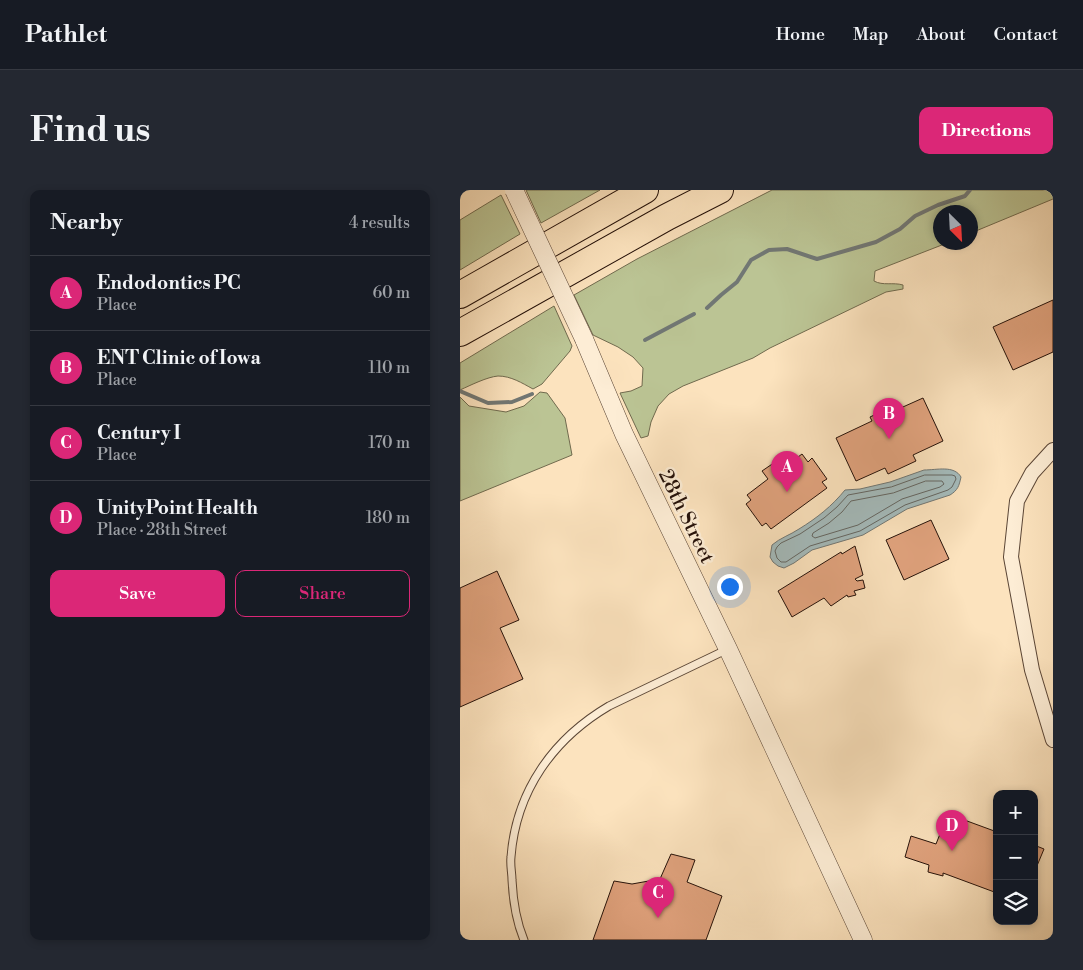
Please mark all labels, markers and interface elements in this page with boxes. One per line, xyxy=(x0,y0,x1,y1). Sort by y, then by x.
text: Pathlet xyxy=(25,20,107,50)
text: Home xyxy=(776,23,825,46)
text: Map xyxy=(853,23,889,46)
text: About xyxy=(917,23,966,46)
text: Contact xyxy=(994,23,1058,46)
button: Directions xyxy=(919,107,1053,154)
text: Find us xyxy=(30,109,150,152)
north arrow xyxy=(933,205,978,250)
text: Nearby xyxy=(50,210,123,236)
text: 4 results xyxy=(349,213,410,233)
text: Endodontics PC xyxy=(97,271,241,295)
text: A xyxy=(60,283,72,303)
text: 60 m xyxy=(372,283,410,303)
text: Place xyxy=(97,295,137,315)
text: ENT Clinic of Iowa xyxy=(97,346,261,370)
text: B xyxy=(60,358,72,378)
text: 110 m xyxy=(368,358,410,378)
text: Place xyxy=(97,370,137,390)
pin: B xyxy=(873,398,905,439)
text: Century I xyxy=(97,421,181,445)
text: C xyxy=(60,433,72,453)
text: 170 m xyxy=(368,433,410,453)
text: Place xyxy=(97,445,137,465)
pin: A xyxy=(771,451,803,492)
street label: 28th Street xyxy=(652,466,719,568)
text: UnityPoint Health xyxy=(97,496,258,520)
text: D xyxy=(60,508,72,528)
text: 180 m xyxy=(366,508,410,528)
text: Place · 28th Street xyxy=(97,520,227,540)
button: Save xyxy=(50,570,225,617)
button: Share xyxy=(235,570,410,617)
your location xyxy=(717,574,743,600)
map controls xyxy=(993,790,1038,925)
button: + xyxy=(993,790,1038,835)
pin: D xyxy=(936,810,968,851)
button: − xyxy=(993,835,1038,880)
pin: C xyxy=(642,877,674,918)
button: layers xyxy=(993,880,1038,925)

